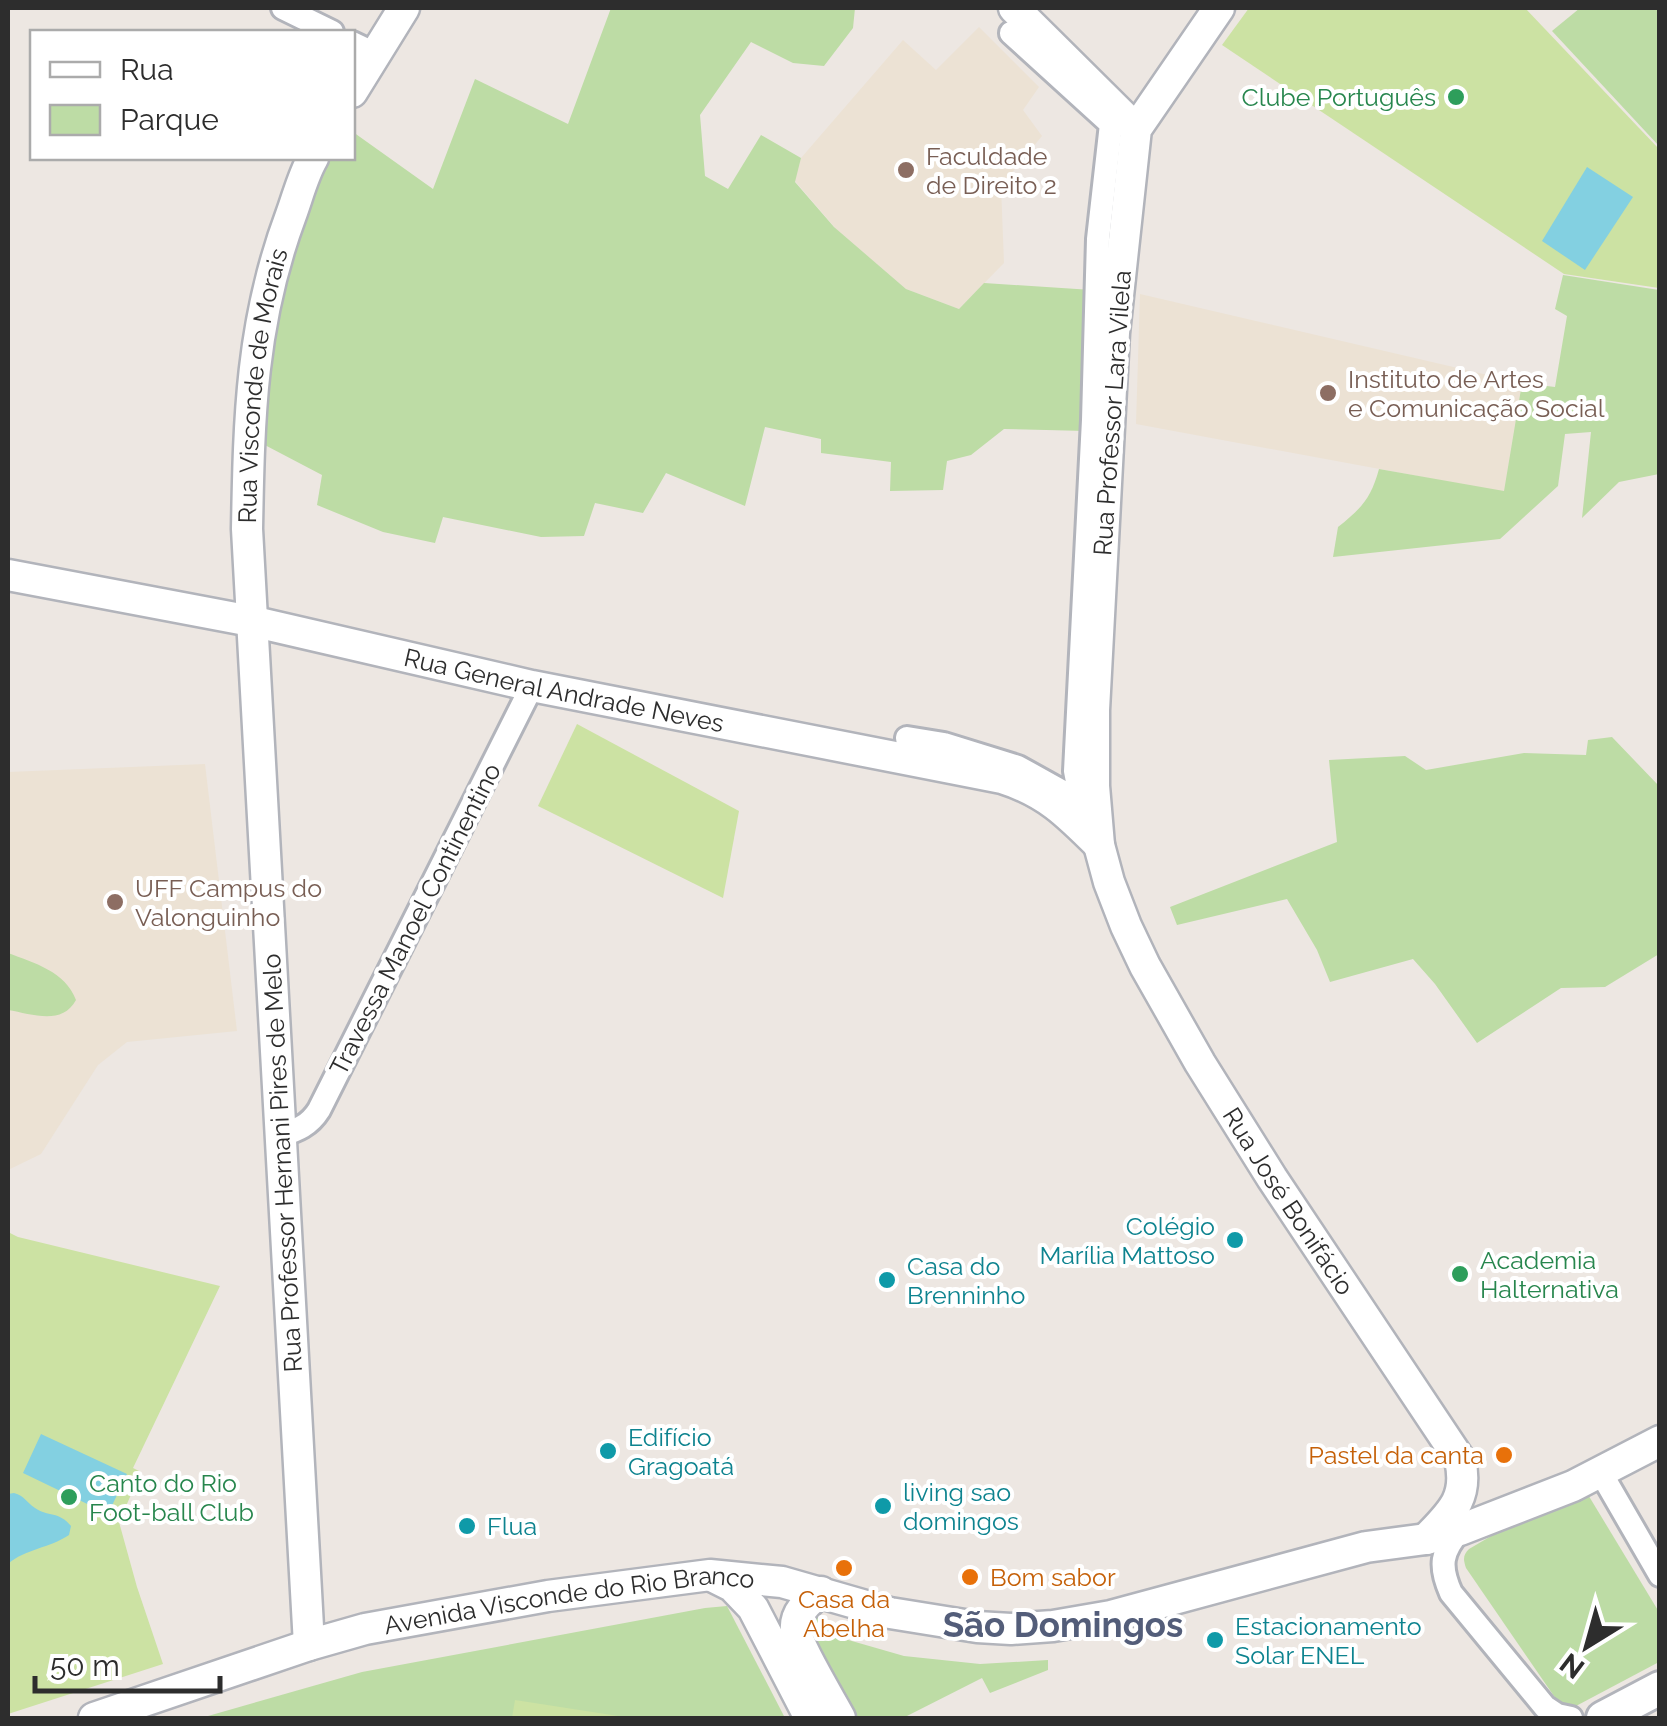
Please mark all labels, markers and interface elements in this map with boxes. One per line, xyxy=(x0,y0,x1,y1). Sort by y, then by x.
legend xyxy=(30,30,355,160)
text: Rua xyxy=(120,52,174,87)
place label: Clube Português xyxy=(1241,82,1436,112)
marker: Clube Português xyxy=(1445,86,1467,108)
text: Parque xyxy=(120,102,219,137)
place label: Faculdade de Direito 2 xyxy=(926,141,1057,200)
marker: Faculdade de Direito 2 xyxy=(895,159,917,181)
street label: Rua Visconde de Morais xyxy=(232,245,294,524)
street label: Rua Professor Lara Vilela xyxy=(1087,269,1137,557)
place label: Instituto de Artes e Comunicação Social xyxy=(1348,364,1605,423)
marker: Instituto de Artes e Comunicação Social xyxy=(1317,382,1339,404)
street label: Rua General Andrade Neves xyxy=(401,642,727,738)
street label: Travessa Manoel Continentino xyxy=(323,758,507,1080)
place label: UFF Campus do Valonguinho xyxy=(135,873,322,932)
marker: UFF Campus do Valonguinho xyxy=(104,891,126,913)
street label: Rua Professor Hernani Pires de Melo xyxy=(256,953,308,1373)
street label: Rua José Bonifácio xyxy=(1217,1102,1361,1301)
place label: Colégio Marília Mattoso xyxy=(1039,1211,1215,1270)
marker: Colégio Marília Mattoso xyxy=(1224,1229,1246,1251)
place label: Academia Halternativa xyxy=(1480,1245,1619,1304)
place label: Casa do Brenninho xyxy=(907,1251,1025,1310)
marker: Academia Halternativa xyxy=(1449,1263,1471,1285)
marker: Casa do Brenninho xyxy=(876,1269,898,1291)
place label: Edifício Gragoatá xyxy=(628,1422,734,1481)
marker: Edifício Gragoatá xyxy=(597,1440,619,1462)
place label: Pastel da canta xyxy=(1308,1440,1484,1470)
marker: Pastel da canta xyxy=(1493,1444,1515,1466)
place label: Canto do Rio Foot-ball Club xyxy=(89,1468,254,1527)
place label: living sao domingos xyxy=(903,1477,1019,1536)
marker: Canto do Rio Foot-ball Club xyxy=(58,1486,80,1508)
marker: living sao domingos xyxy=(872,1495,894,1517)
place label: Flua xyxy=(487,1511,537,1541)
marker: Flua xyxy=(456,1515,478,1537)
marker: Casa da Abelha xyxy=(833,1557,855,1579)
street label: Avenida Visconde do Rio Branco xyxy=(381,1560,756,1640)
place label: Bom sabor xyxy=(990,1562,1116,1592)
marker: Bom sabor xyxy=(959,1566,981,1588)
place label: Casa da Abelha xyxy=(798,1584,890,1643)
north arrow xyxy=(1537,1596,1637,1696)
district label: São Domingos xyxy=(943,1604,1183,1645)
place label: Estacionamento Solar ENEL xyxy=(1235,1611,1422,1670)
marker: Estacionamento Solar ENEL xyxy=(1204,1629,1226,1651)
scale bar xyxy=(35,1631,220,1693)
text: N xyxy=(1554,1646,1591,1685)
text: 50 m xyxy=(50,1648,120,1683)

